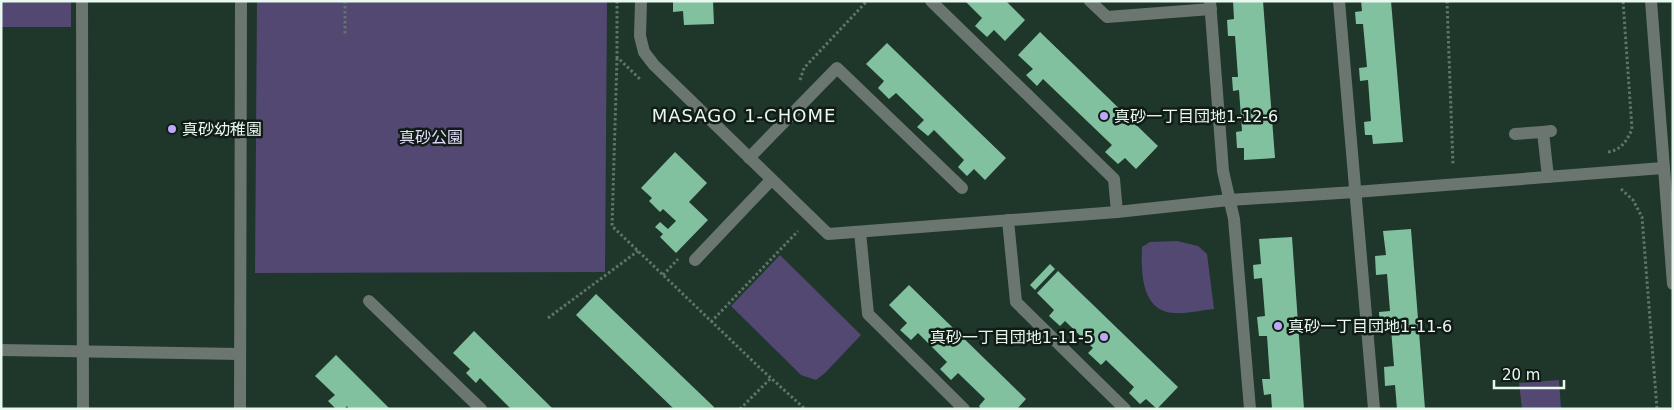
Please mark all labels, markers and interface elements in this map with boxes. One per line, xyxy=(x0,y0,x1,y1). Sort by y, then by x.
district label: MASAGO 1-CHOME xyxy=(652,105,836,126)
place label: 真砂一丁目団地1-12-6 xyxy=(1114,107,1278,126)
marker: 真砂一丁目団地1-12-6 xyxy=(1098,110,1110,122)
place label: 真砂幼稚園 xyxy=(182,120,262,139)
marker: 真砂幼稚園 xyxy=(166,123,178,135)
park label: 真砂公園 xyxy=(399,128,463,147)
place label: 真砂一丁目団地1-11-6 xyxy=(1288,317,1452,336)
marker: 真砂一丁目団地1-11-6 xyxy=(1272,320,1284,332)
place label: 真砂一丁目団地1-11-5 xyxy=(930,328,1094,347)
marker: 真砂一丁目団地1-11-5 xyxy=(1098,331,1110,343)
scale bar xyxy=(1494,358,1564,390)
text: 20 m xyxy=(1502,366,1540,384)

